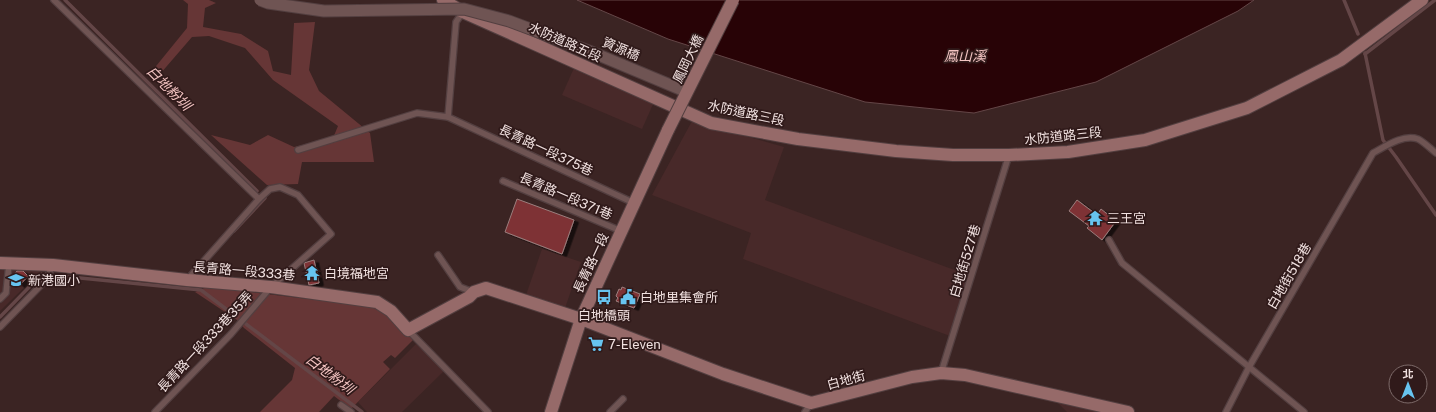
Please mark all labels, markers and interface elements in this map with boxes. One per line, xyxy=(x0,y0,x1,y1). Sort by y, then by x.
street label: 水防道路五段 xyxy=(526,19,604,65)
street label: 鳳岡大橋 xyxy=(670,32,706,86)
street label: 資源橋 xyxy=(600,34,642,64)
water label: 鳳山溪 xyxy=(944,48,988,64)
water label: 白地粉圳 xyxy=(144,63,196,115)
street label: 水防道路三段 xyxy=(706,98,786,128)
street label: 長青路一段375巷 xyxy=(497,122,595,178)
street label: 水防道路三段 xyxy=(1023,124,1103,148)
street label: 長青路一段371巷 xyxy=(517,170,615,222)
temple icon: 三王宮 xyxy=(1086,209,1104,227)
place label: 三王宮 xyxy=(1107,211,1146,226)
street label: 白地街527巷 xyxy=(947,223,983,299)
street label: 長青路一段 xyxy=(570,230,612,296)
street label: 白地街518巷 xyxy=(1264,240,1314,312)
street label: 長青路一段333巷 xyxy=(192,259,296,283)
temple icon: 白境福地宮 xyxy=(303,264,321,282)
place label: 白境福地宮 xyxy=(324,266,389,281)
school or university icon: 新港國小 xyxy=(7,271,25,289)
place label: 新港國小 xyxy=(28,273,80,288)
bus stop icon: 白地橋頭 xyxy=(595,288,613,306)
public building icon: 白地里集會所 xyxy=(619,288,637,306)
street label: 長青路一段333巷35弄 xyxy=(155,289,255,395)
place label: 白地里集會所 xyxy=(640,290,718,305)
place label: 白地橋頭 xyxy=(578,308,630,323)
supermarket icon: 7-Eleven xyxy=(587,335,605,353)
place label: 7-Eleven xyxy=(608,337,661,352)
water label: 白地粉圳 xyxy=(303,351,359,398)
north arrow xyxy=(1388,364,1428,404)
street label: 白地街 xyxy=(825,368,867,392)
text: 北 xyxy=(1403,368,1414,380)

